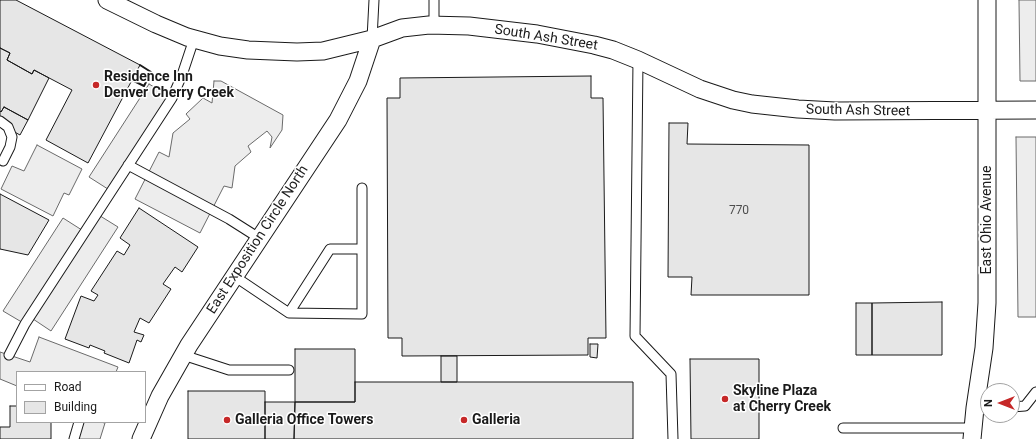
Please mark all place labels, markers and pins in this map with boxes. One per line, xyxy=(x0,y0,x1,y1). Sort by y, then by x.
place label: Residence Inn Denver Cherry Creek xyxy=(104,69,234,102)
marker: Residence Inn Denver Cherry Creek xyxy=(91,80,101,90)
place label: Skyline Plaza at Cherry Creek xyxy=(733,383,831,416)
marker: Skyline Plaza at Cherry Creek xyxy=(720,394,730,404)
place label: Galleria Office Towers xyxy=(235,412,373,428)
place label: Galleria xyxy=(472,412,520,428)
marker: Galleria Office Towers xyxy=(222,415,232,425)
marker: Galleria xyxy=(459,415,469,425)

